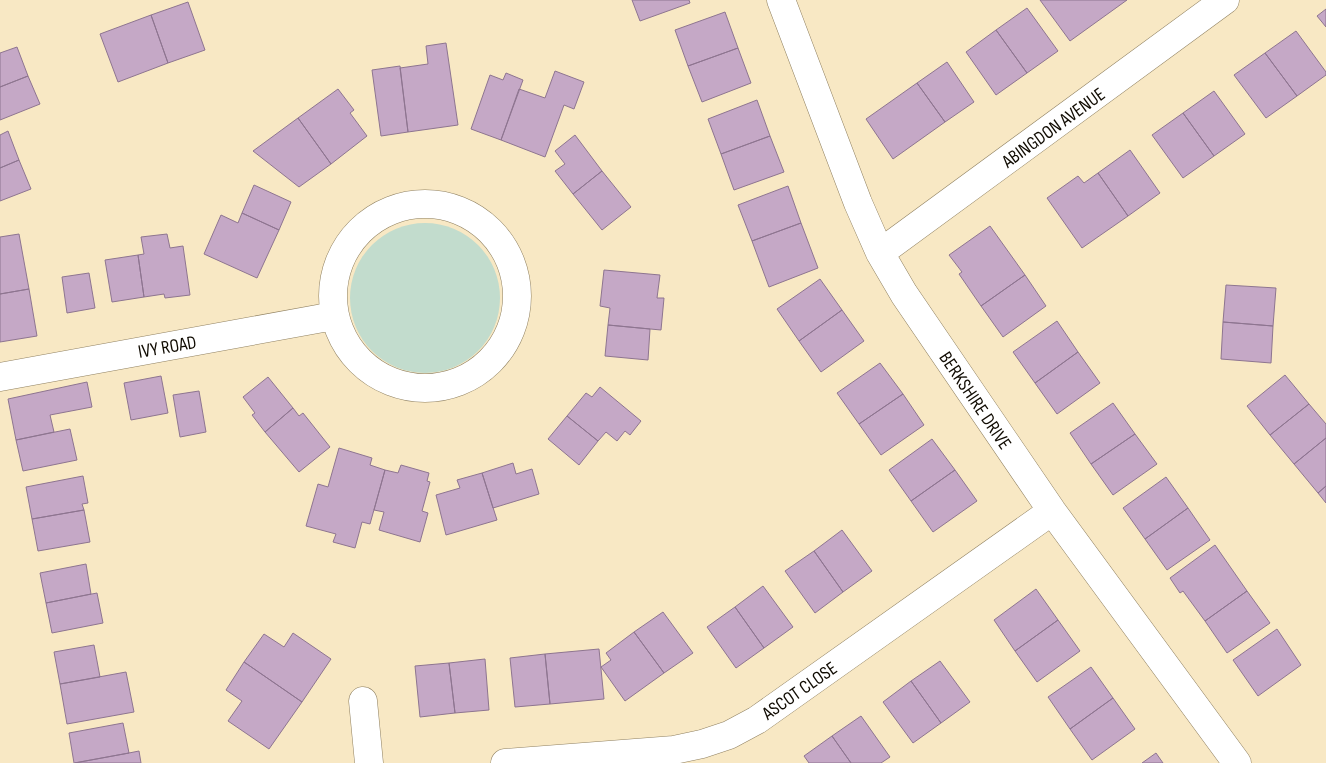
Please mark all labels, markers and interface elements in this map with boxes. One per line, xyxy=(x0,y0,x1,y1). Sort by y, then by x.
street label: ABINGDON AVENUE xyxy=(997,83,1110,174)
street label: IVY ROAD xyxy=(136,331,198,364)
street label: BERKSHIRE DRIVE xyxy=(934,347,1016,454)
street label: ASCOT CLOSE xyxy=(757,657,842,726)

